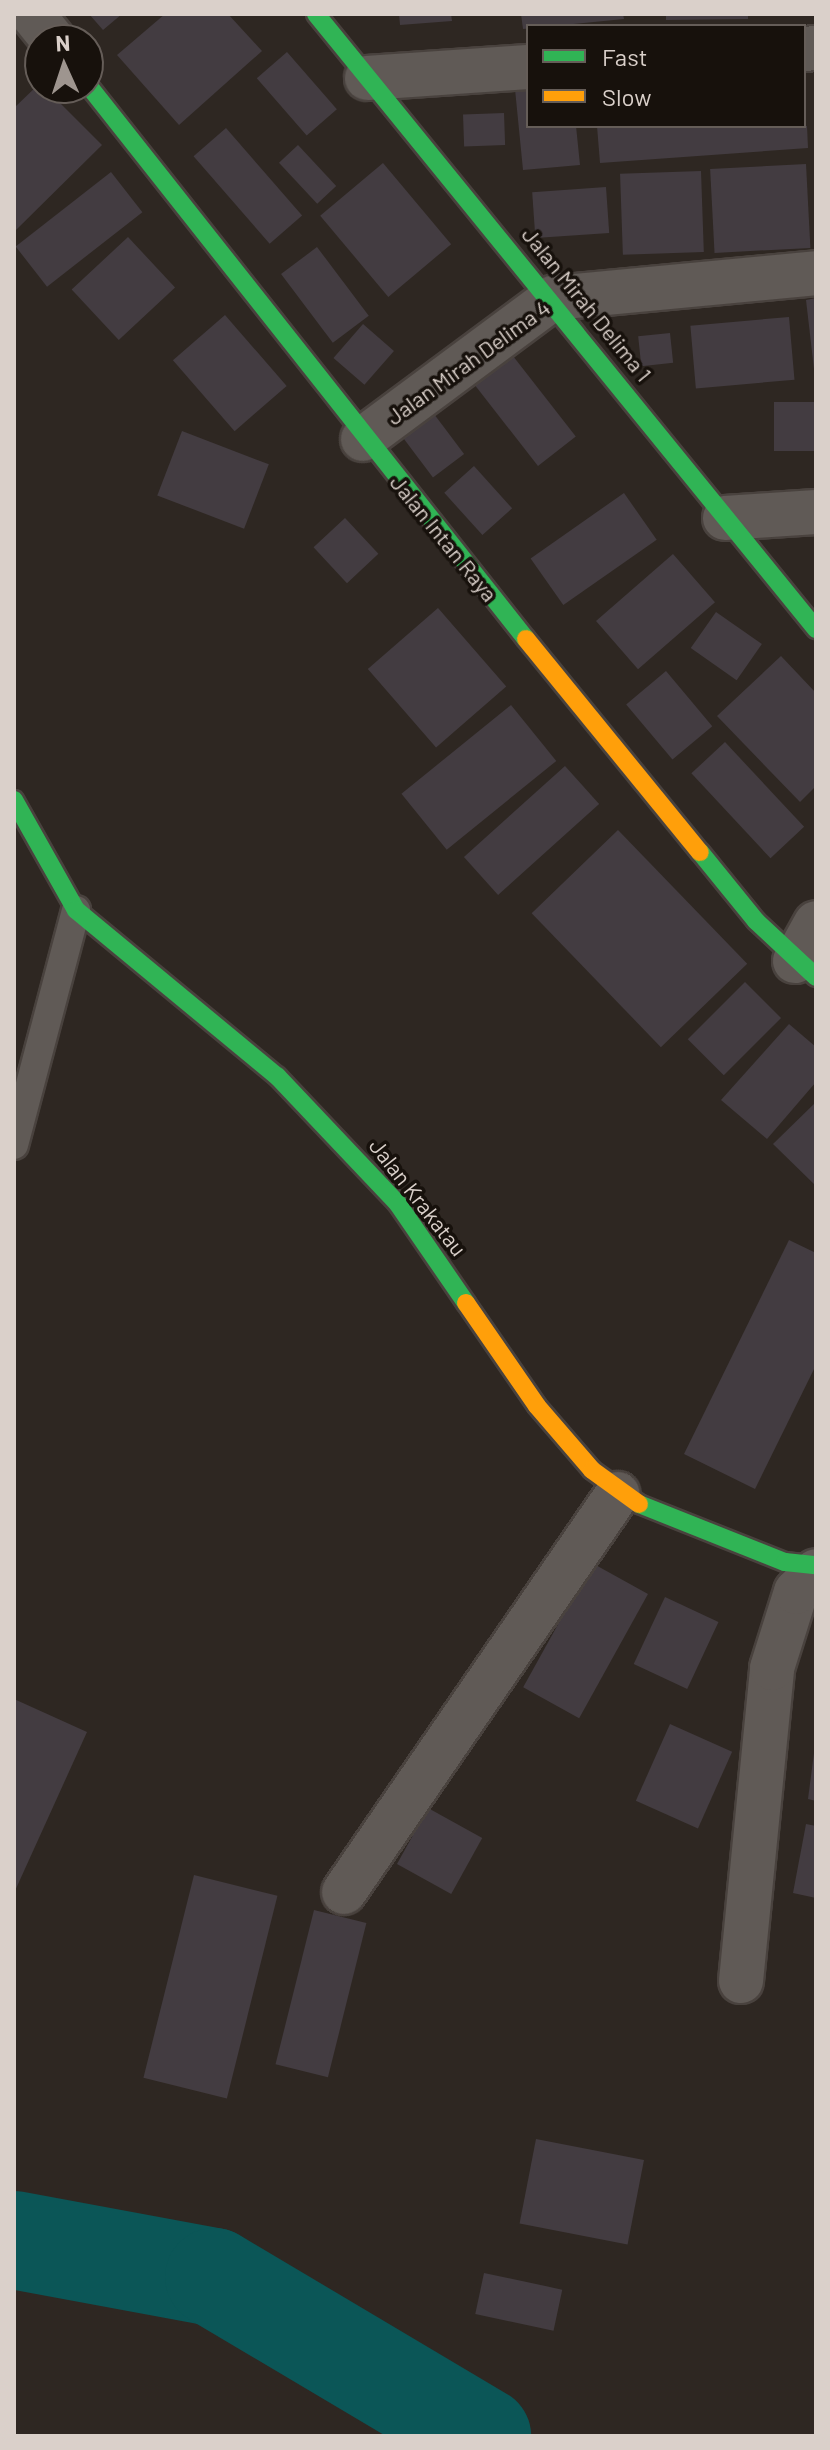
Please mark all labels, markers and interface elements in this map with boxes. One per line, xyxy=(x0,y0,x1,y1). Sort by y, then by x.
north arrow xyxy=(24,24,104,104)
legend xyxy=(526,24,806,128)
text: N xyxy=(55,29,71,55)
text: Fast xyxy=(602,42,647,71)
text: Slow xyxy=(602,82,651,111)
street label: Jalan Mirah Delima 1 xyxy=(517,222,657,386)
street label: Jalan Mirah Delima 4 xyxy=(381,294,555,430)
street label: Jalan Intan Raya xyxy=(385,469,503,607)
street label: Jalan Krakatau xyxy=(364,1133,472,1261)

